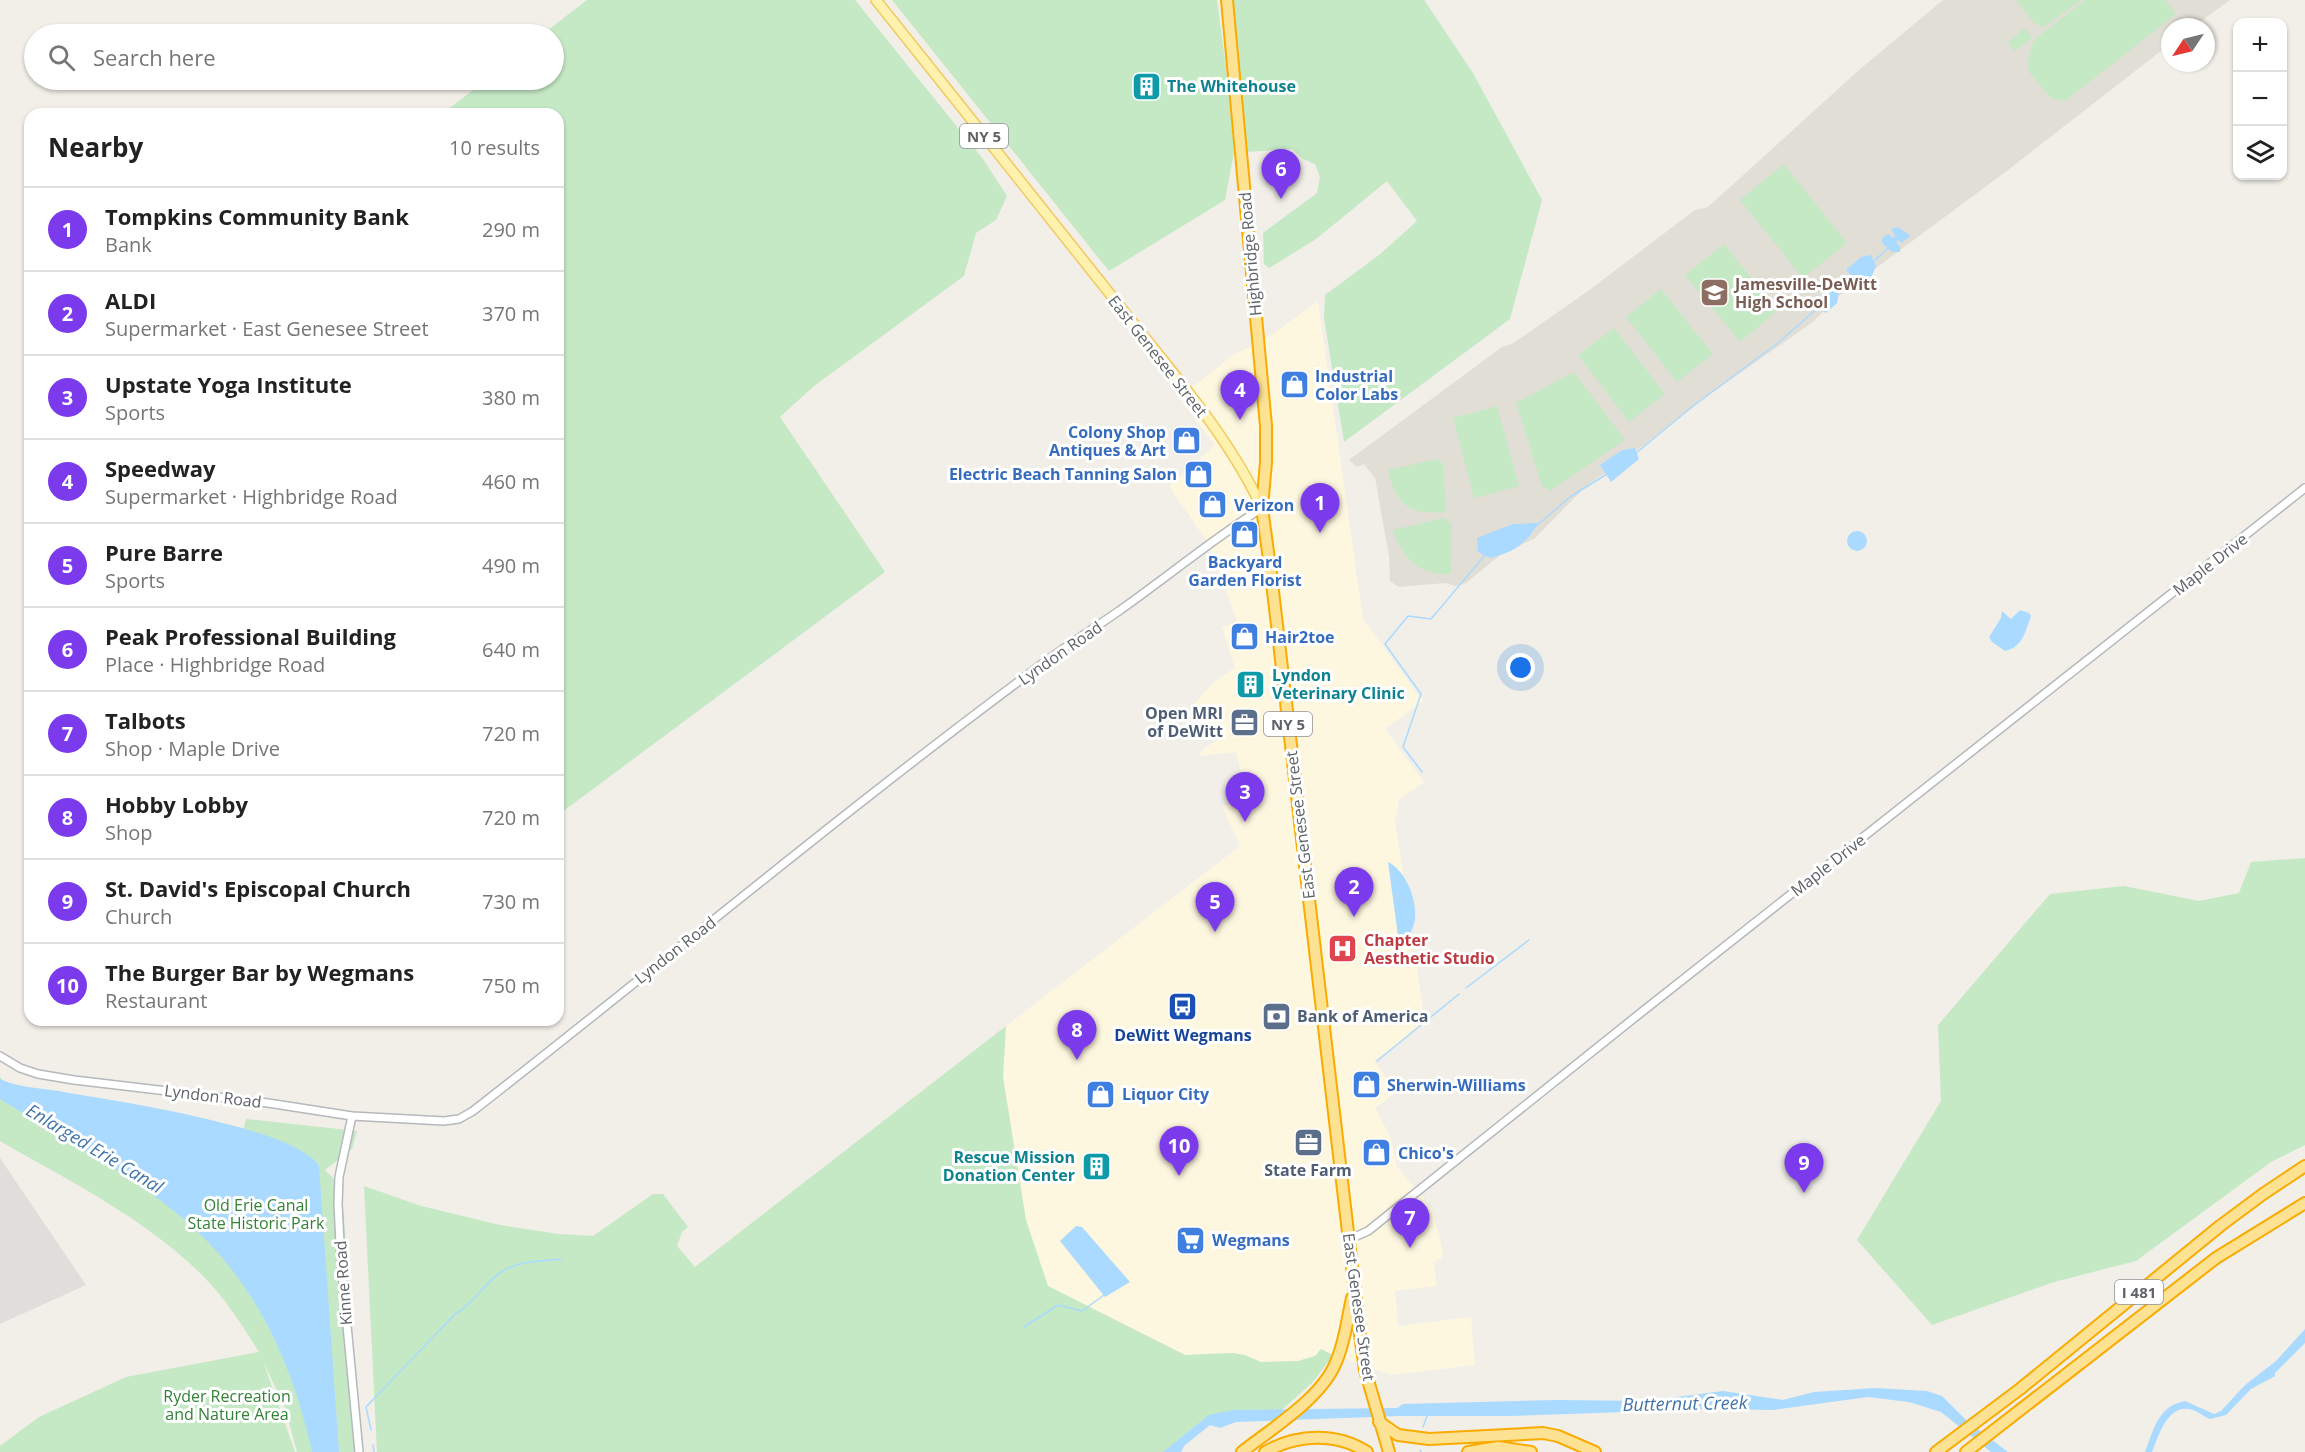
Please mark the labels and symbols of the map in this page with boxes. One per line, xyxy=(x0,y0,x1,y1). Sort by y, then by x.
north arrow xyxy=(2161,18,2215,72)
building icon: The Whitehouse xyxy=(1130,70,1162,102)
place label: The Whitehouse xyxy=(1167,75,1296,97)
road number: NY 5 xyxy=(960,124,1008,148)
pin: 6 xyxy=(1262,150,1300,199)
street label: Highbridge Road xyxy=(1234,191,1266,317)
place label: Jamesville-DeWitt High School xyxy=(1733,273,1877,313)
school or university icon: Jamesville-DeWitt High School xyxy=(1698,277,1730,309)
street label: East Genesee Street xyxy=(1103,290,1213,422)
place label: Industrial Color Labs xyxy=(1315,365,1398,405)
shop icon: Industrial Color Labs xyxy=(1278,369,1310,401)
pin: 4 xyxy=(1220,370,1260,420)
place label: Colony Shop Antiques & Art xyxy=(1049,421,1166,461)
shop icon: Colony Shop Antiques & Art xyxy=(1171,425,1203,457)
shop icon: Electric Beach Tanning Salon xyxy=(1182,458,1214,490)
place label: Electric Beach Tanning Salon xyxy=(949,463,1177,485)
pin: 1 xyxy=(1300,484,1340,533)
shop icon: Verizon xyxy=(1197,489,1229,521)
place label: Verizon xyxy=(1234,494,1294,516)
shop icon: Backyard Garden Florist xyxy=(1229,518,1261,550)
street label: Maple Drive xyxy=(2168,528,2252,600)
place label: Backyard Garden Florist xyxy=(1188,551,1302,591)
street label: Lyndon Road xyxy=(1014,616,1106,690)
shop icon: Hair2toe xyxy=(1228,621,1260,653)
place label: Hair2toe xyxy=(1265,626,1335,648)
your location xyxy=(1506,653,1535,682)
place label: Lyndon Veterinary Clinic xyxy=(1272,664,1405,704)
building icon: Lyndon Veterinary Clinic xyxy=(1235,668,1267,700)
place label: Open MRI of DeWitt xyxy=(1145,702,1223,742)
office icon: Open MRI of DeWitt xyxy=(1228,706,1260,738)
road number: NY 5 xyxy=(1264,712,1312,736)
street label: East Genesee Street xyxy=(1280,749,1320,900)
pin: 3 xyxy=(1226,772,1264,822)
street label: Maple Drive xyxy=(1786,829,1870,901)
pin: 2 xyxy=(1334,868,1374,917)
pin: 5 xyxy=(1196,882,1234,932)
street label: Lyndon Road xyxy=(630,911,720,989)
place label: Chapter Aesthetic Studio xyxy=(1364,929,1495,969)
hospital icon: Chapter Aesthetic Studio xyxy=(1327,933,1359,965)
bus stop icon: DeWitt Wegmans xyxy=(1167,991,1199,1023)
bank icon: Bank of America xyxy=(1260,1000,1292,1032)
place label: Bank of America xyxy=(1297,1005,1429,1027)
pin: 8 xyxy=(1058,1010,1096,1060)
place label: DeWitt Wegmans xyxy=(1114,1024,1252,1046)
shop icon: Sherwin-Williams xyxy=(1350,1069,1382,1101)
place label: Sherwin-Williams xyxy=(1387,1074,1526,1096)
shop icon: Liquor City xyxy=(1085,1078,1117,1110)
street label: Lyndon Road xyxy=(163,1079,263,1113)
place label: Liquor City xyxy=(1122,1083,1210,1105)
water label: Enlarged Erie Canal xyxy=(22,1098,168,1199)
pin: 10 xyxy=(1160,1126,1198,1176)
office icon: State Farm xyxy=(1292,1126,1324,1158)
shop icon: Chico's xyxy=(1361,1137,1393,1169)
place label: Chico's xyxy=(1398,1142,1454,1164)
pin: 9 xyxy=(1784,1144,1824,1193)
place label: Rescue Mission Donation Center xyxy=(943,1146,1075,1186)
building icon: Rescue Mission Donation Center xyxy=(1080,1150,1112,1182)
place label: State Farm xyxy=(1264,1159,1352,1181)
park label: Old Erie Canal State Historic Park xyxy=(188,1194,325,1234)
pin: 7 xyxy=(1390,1198,1430,1248)
supermarket icon: Wegmans xyxy=(1175,1224,1207,1256)
place label: Wegmans xyxy=(1212,1229,1290,1251)
street label: East Genesee Street xyxy=(1338,1232,1380,1383)
street label: Kinne Road xyxy=(329,1240,357,1326)
road number: I 481 xyxy=(2115,1280,2163,1304)
park label: Ryder Recreation and Nature Area xyxy=(163,1385,291,1425)
water label: Butternut Creek xyxy=(1622,1390,1749,1416)

